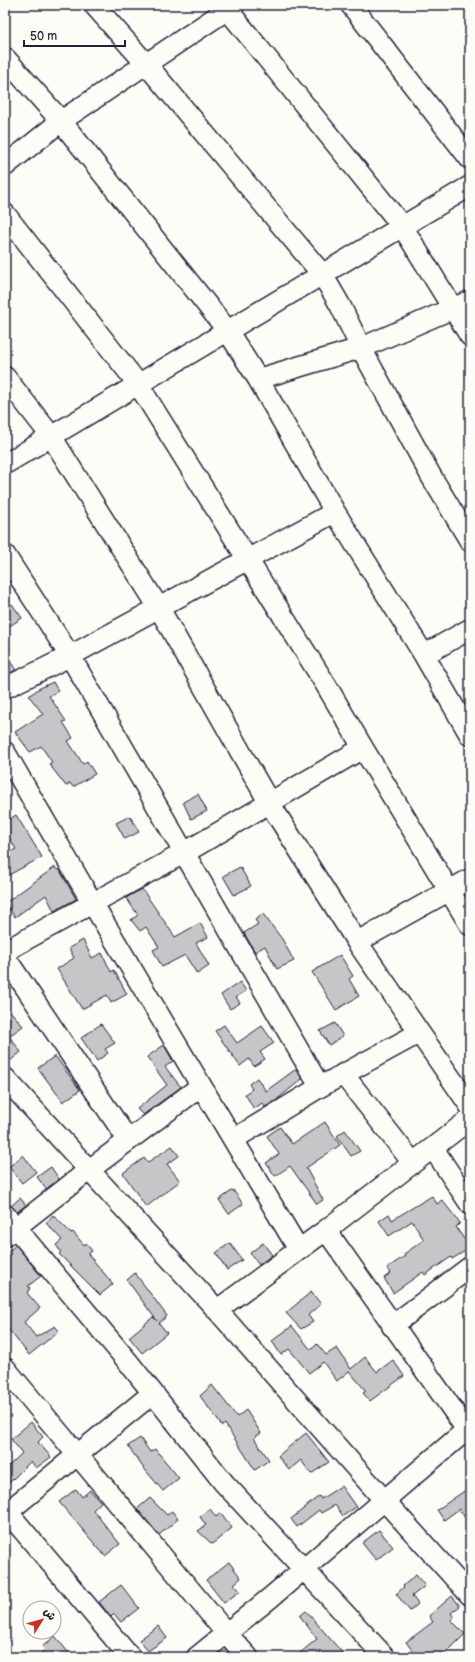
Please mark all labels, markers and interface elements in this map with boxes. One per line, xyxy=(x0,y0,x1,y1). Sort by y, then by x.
scale bar xyxy=(24,22,125,48)
text: 50 m xyxy=(30,29,57,44)
north arrow xyxy=(22,1600,62,1640)
text: ش xyxy=(41,1606,58,1623)

